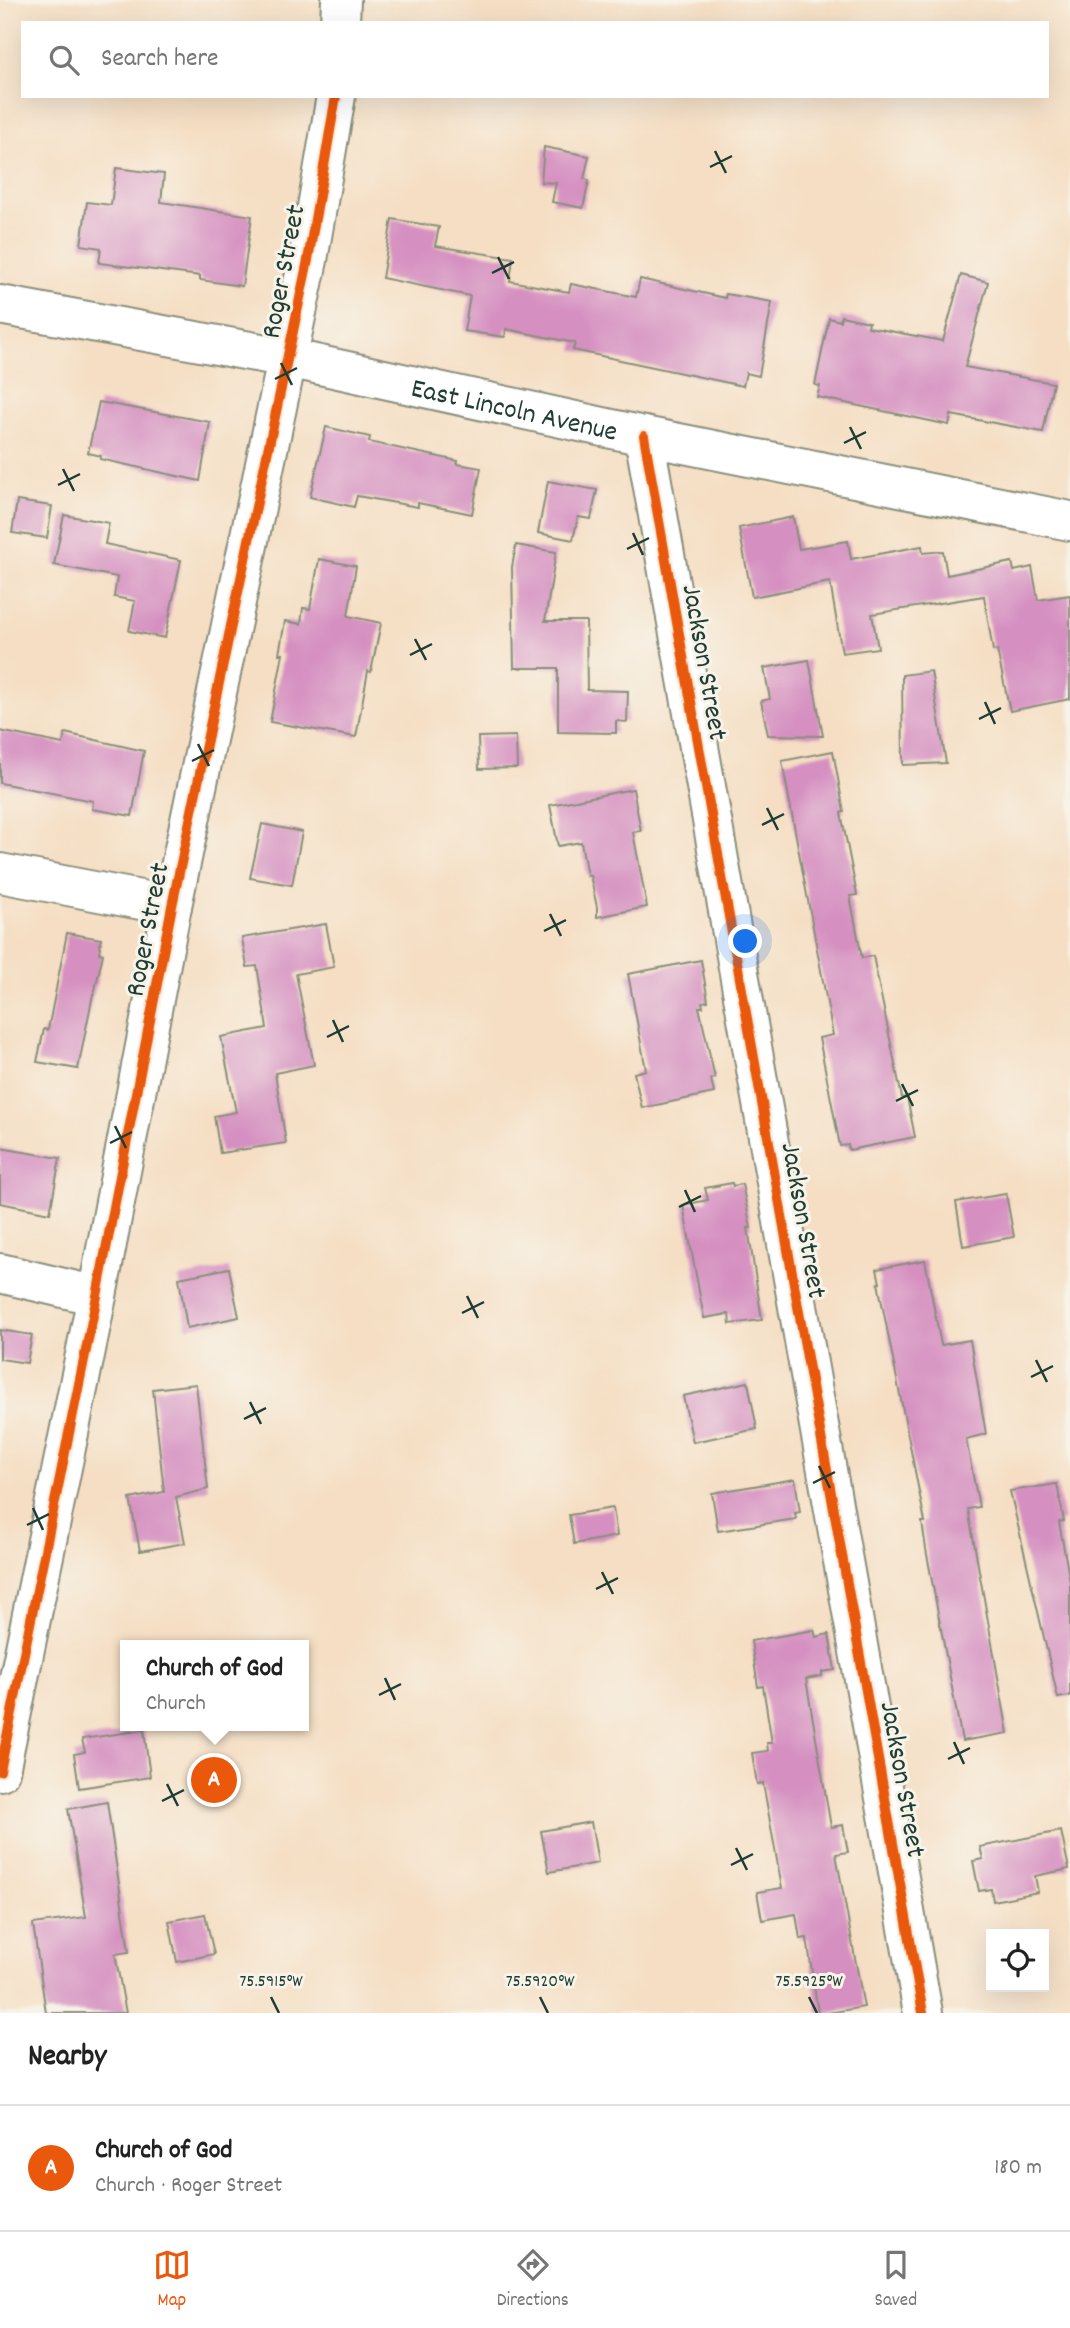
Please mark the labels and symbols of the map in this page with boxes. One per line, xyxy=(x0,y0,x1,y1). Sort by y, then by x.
street label: Roger Street xyxy=(253,202,318,342)
street label: East Lincoln Avenue xyxy=(407,371,621,455)
street label: Jackson Street xyxy=(669,582,735,744)
street label: Roger Street xyxy=(117,860,182,1000)
your location xyxy=(728,924,762,958)
street label: Jackson Street xyxy=(768,1140,834,1302)
street label: Jackson Street xyxy=(867,1699,933,1861)
pin: A xyxy=(191,1754,237,1806)
text: 75.5915°W xyxy=(239,1970,303,1995)
text: 75.5920°W xyxy=(506,1970,575,1995)
text: 75.5925°W xyxy=(775,1970,843,1995)

